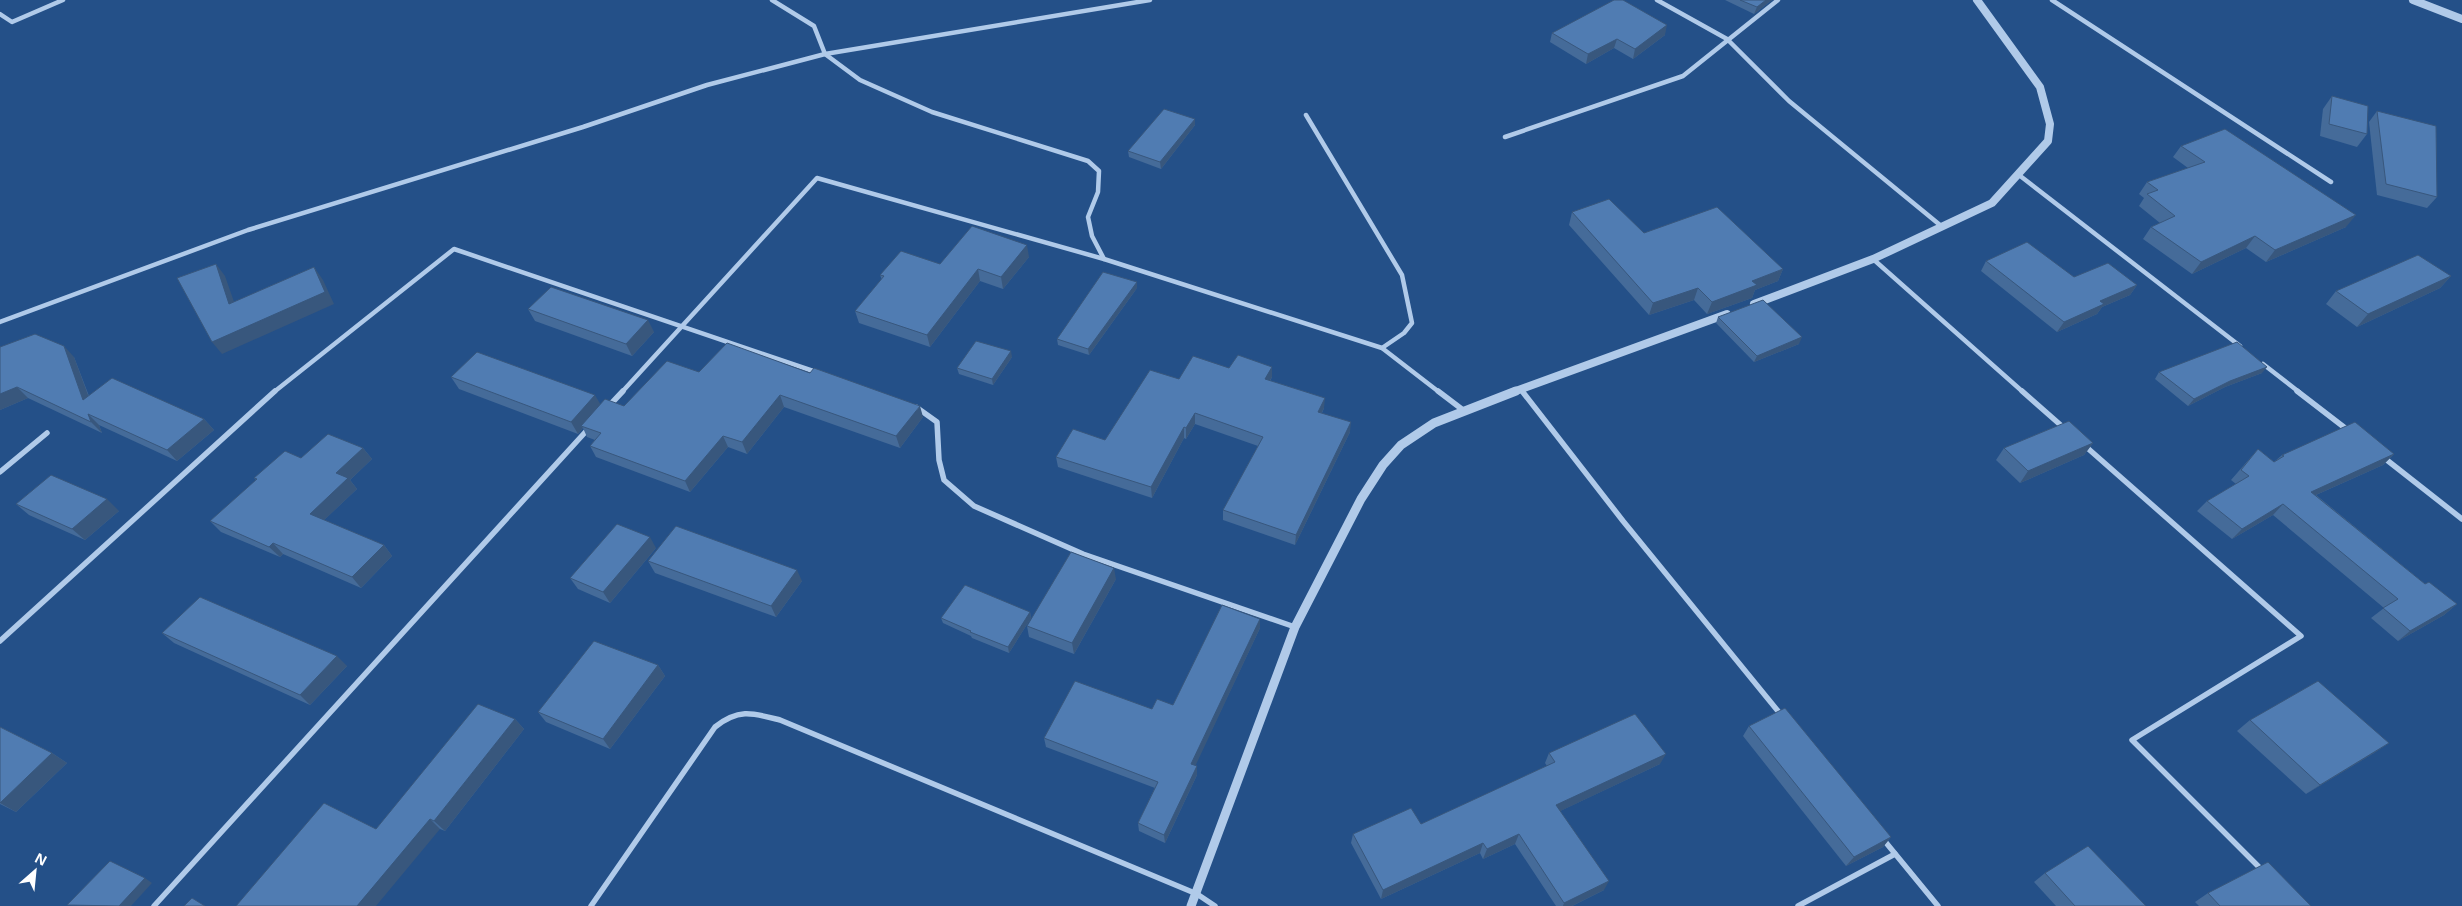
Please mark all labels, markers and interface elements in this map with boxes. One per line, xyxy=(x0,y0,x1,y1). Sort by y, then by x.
north arrow xyxy=(10,846,60,896)
text: N xyxy=(32,848,51,870)

